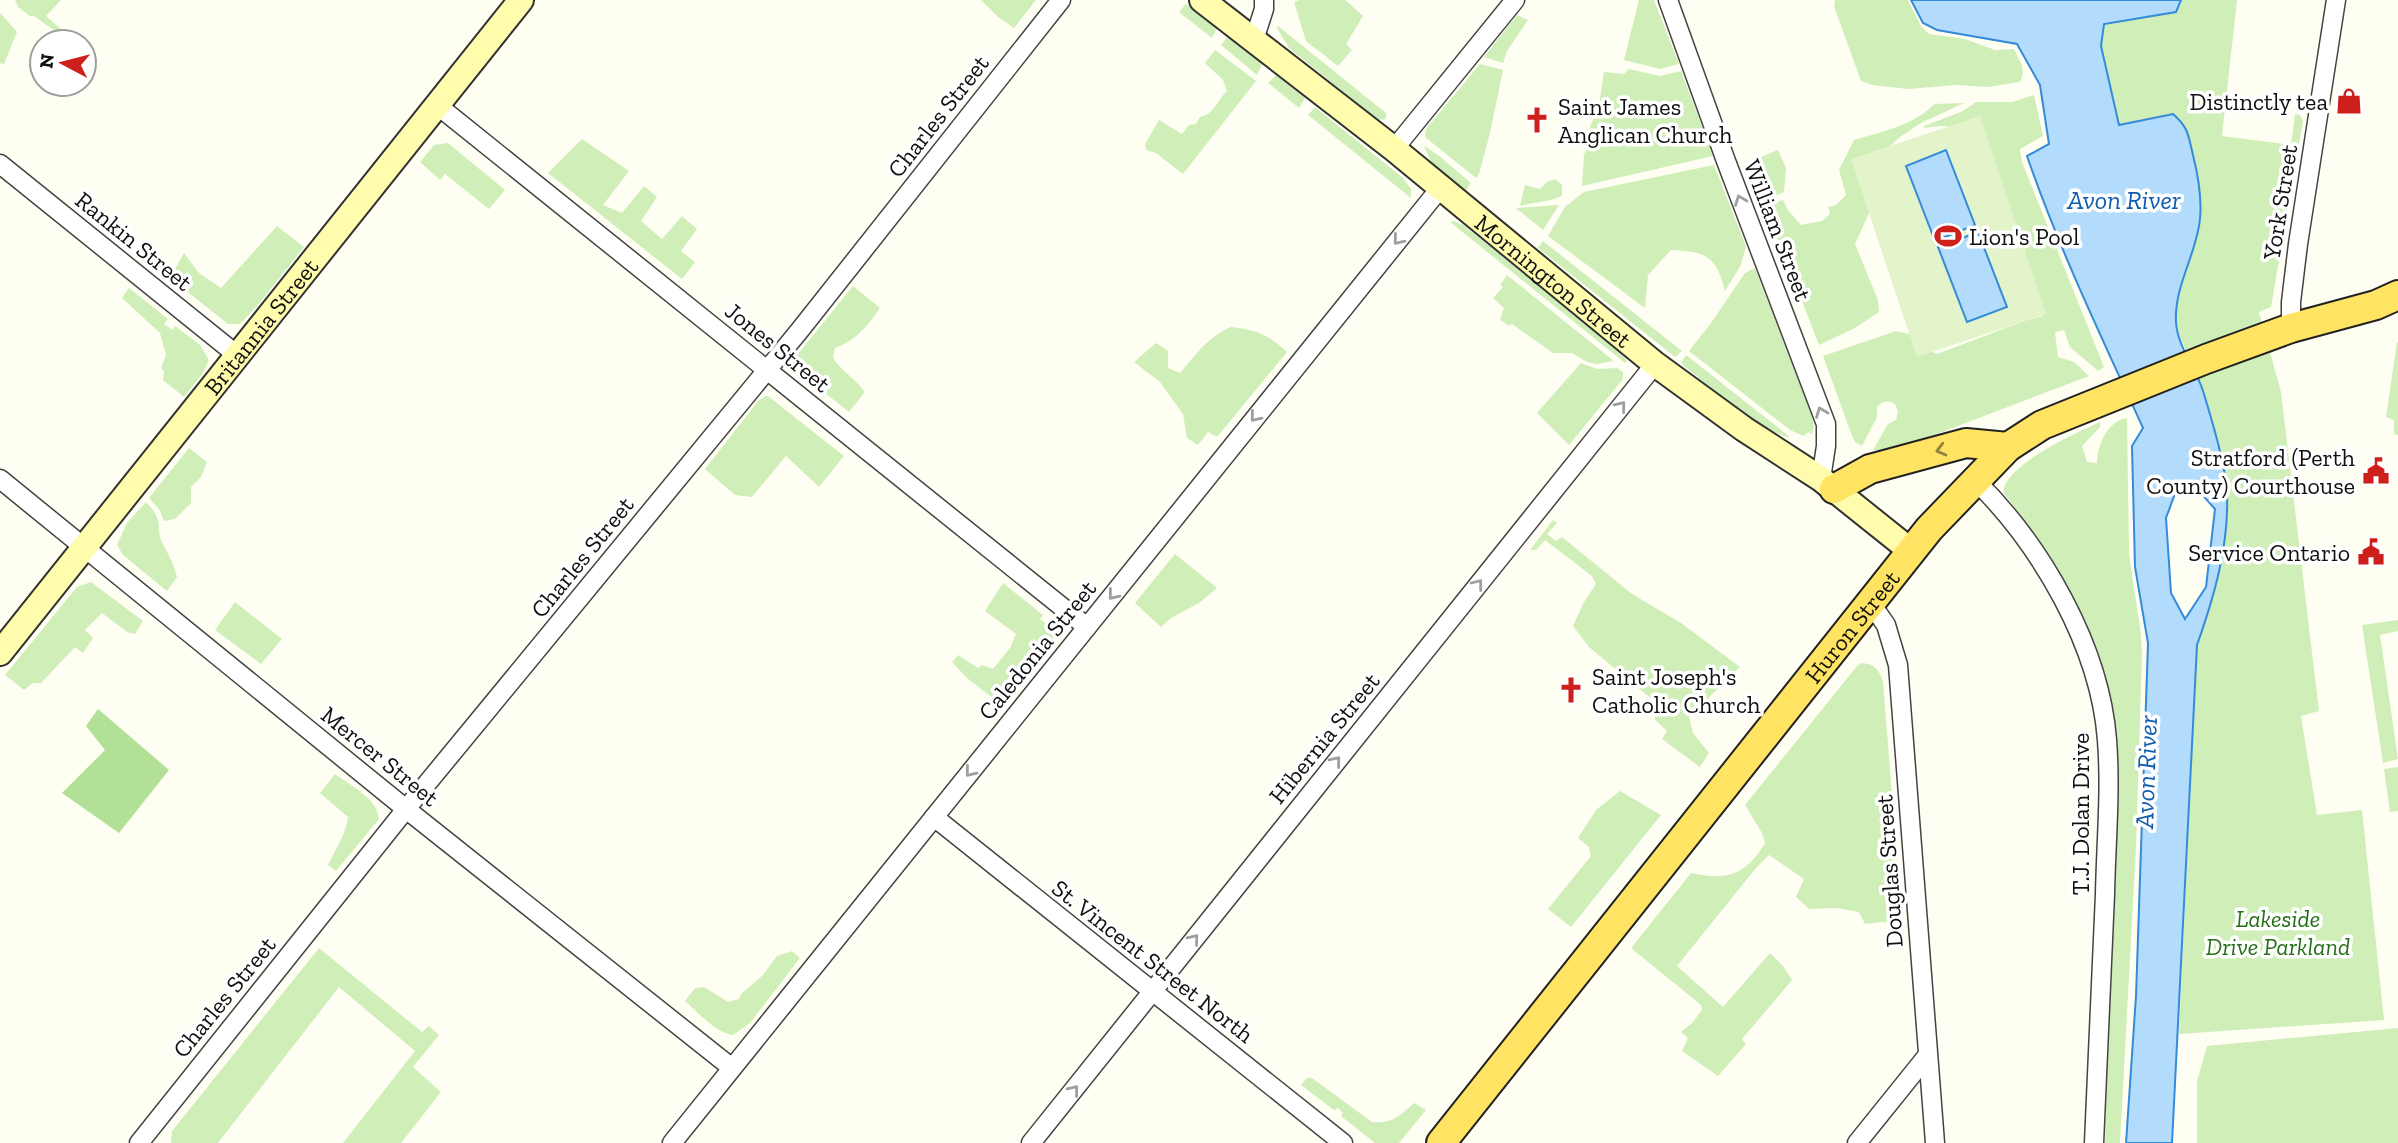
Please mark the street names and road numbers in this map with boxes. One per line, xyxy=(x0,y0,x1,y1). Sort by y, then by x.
street label: Charles Street xyxy=(881,49,995,183)
street label: York Street xyxy=(2256,142,2303,263)
street label: William Street xyxy=(1738,155,1818,305)
street label: Rankin Street xyxy=(70,185,198,297)
street label: Mornington Street xyxy=(1470,208,1638,354)
street label: Britannia Street xyxy=(197,252,324,400)
street label: Jones Street xyxy=(720,296,837,398)
street label: Charles Street xyxy=(524,491,640,623)
street label: Huron Street xyxy=(1798,564,1905,689)
street label: Caledonia Street xyxy=(972,574,1102,726)
street label: Hibernia Street xyxy=(1262,667,1386,809)
street label: Mercer Street xyxy=(315,700,445,812)
street label: T.J. Dolan Drive xyxy=(2066,733,2095,895)
street label: Douglas Street xyxy=(1869,794,1909,948)
street label: St. Vincent Street North xyxy=(1046,873,1260,1049)
street label: Charles Street xyxy=(166,931,282,1063)

